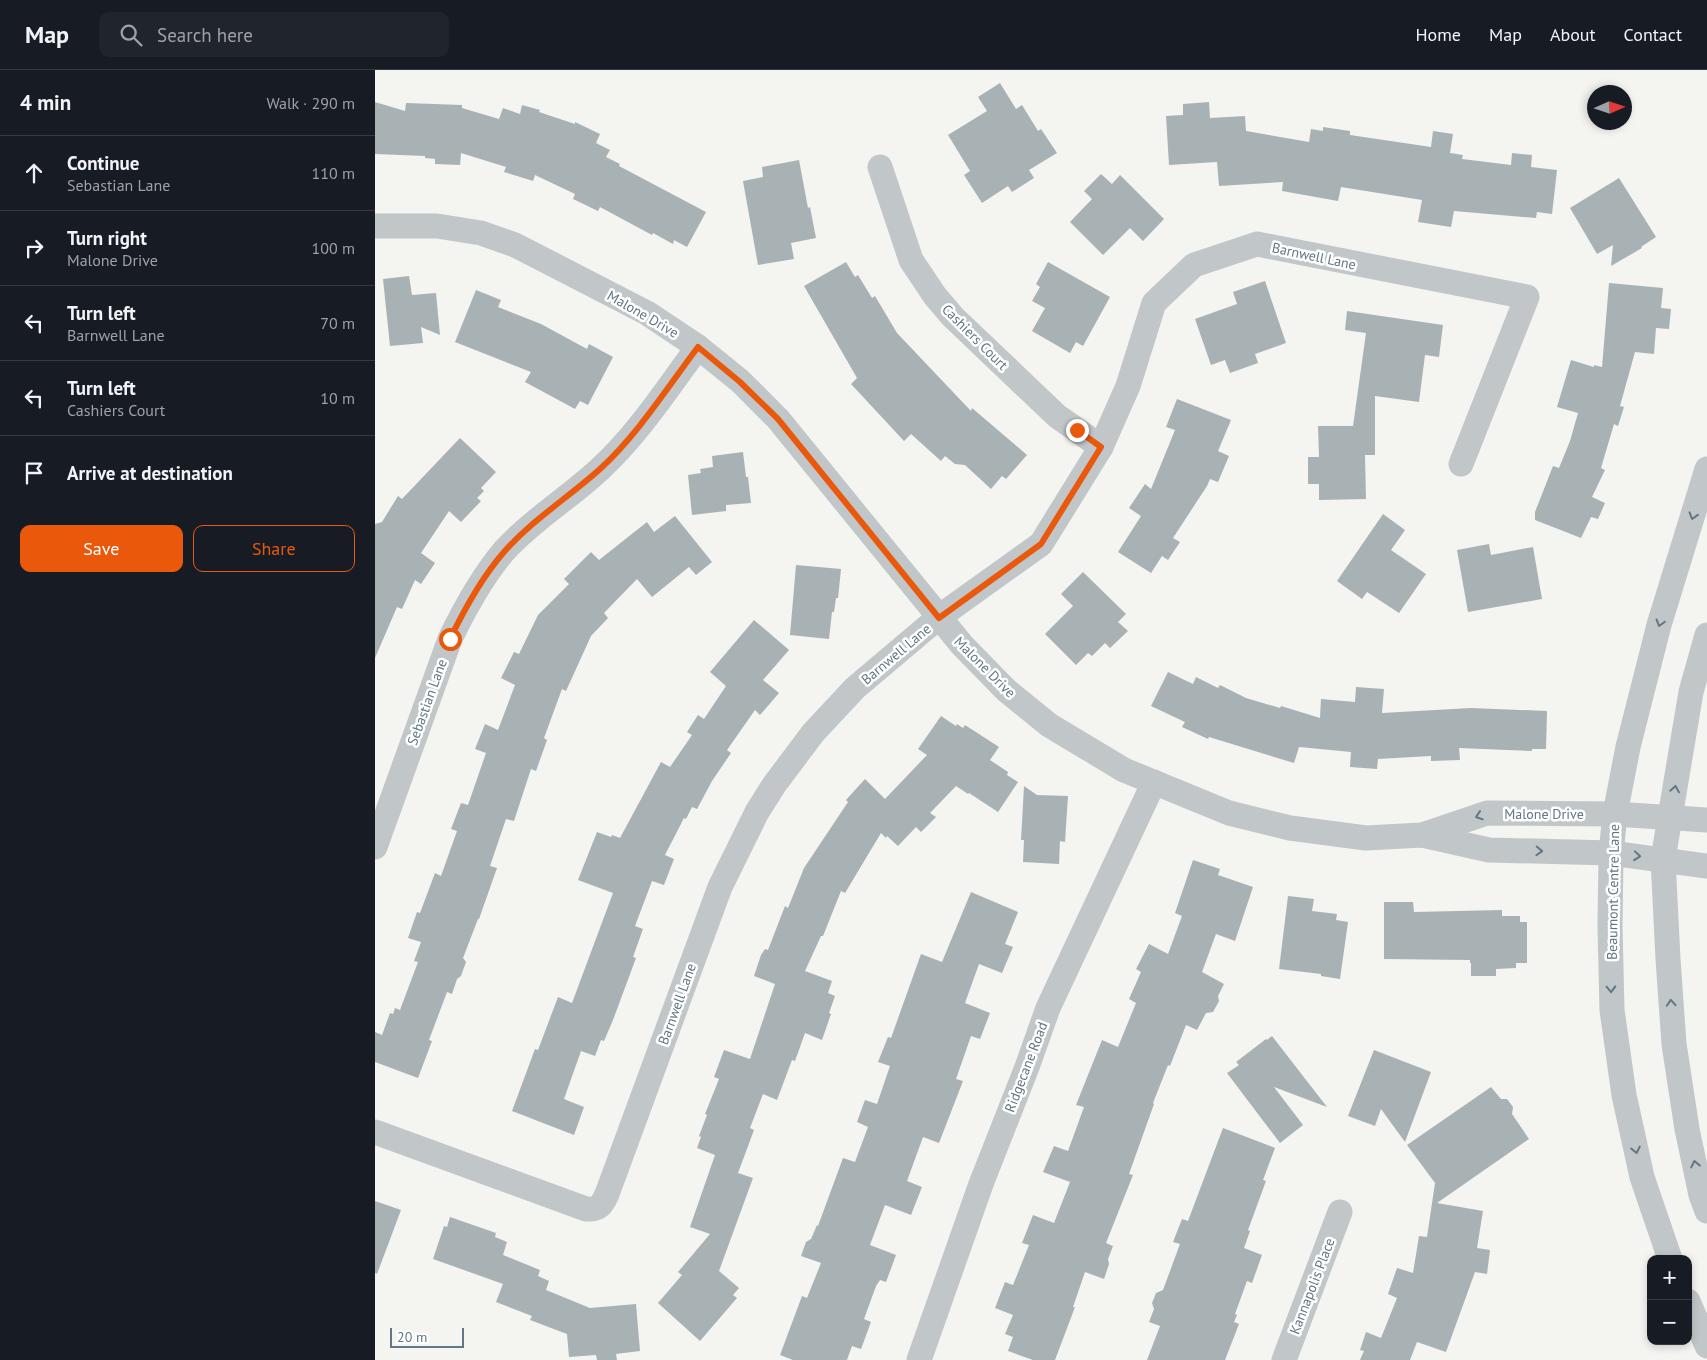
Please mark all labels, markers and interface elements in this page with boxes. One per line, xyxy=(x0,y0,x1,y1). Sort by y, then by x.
search box xyxy=(99,12,449,57)
text: Map xyxy=(25,19,69,50)
icon: search xyxy=(117,21,145,49)
text: Search here xyxy=(157,23,253,47)
text: Home xyxy=(1415,23,1461,46)
text: Map xyxy=(1489,23,1522,46)
text: About xyxy=(1550,23,1596,46)
text: Contact xyxy=(1624,23,1682,46)
north arrow xyxy=(1587,85,1632,130)
text: 4 min xyxy=(20,89,71,116)
text: Walk · 290 m xyxy=(266,93,355,113)
text: Continue xyxy=(67,151,139,175)
icon: ahead xyxy=(20,159,48,187)
text: 110 m xyxy=(312,163,355,183)
text: Sebastian Lane xyxy=(67,175,170,195)
text: Turn right xyxy=(67,226,147,250)
icon: right xyxy=(20,234,48,262)
text: 100 m xyxy=(312,238,355,258)
street label: Barnwell Lane xyxy=(1270,238,1358,274)
text: Malone Drive xyxy=(67,250,158,270)
street label: Malone Drive xyxy=(604,286,682,342)
street label: Cashiers Court xyxy=(938,300,1012,374)
text: Turn left xyxy=(67,301,136,325)
icon: left xyxy=(20,309,48,337)
text: 70 m xyxy=(320,313,355,333)
text: Barnwell Lane xyxy=(67,325,165,345)
text: Turn left xyxy=(67,376,136,400)
icon: left xyxy=(20,384,48,412)
text: 10 m xyxy=(320,388,355,408)
text: Cashiers Court xyxy=(67,400,165,420)
route end xyxy=(1066,419,1089,442)
icon: arrive xyxy=(20,459,48,487)
text: Arrive at destination xyxy=(67,461,233,485)
one-way arrow xyxy=(1688,511,1698,519)
button: Save xyxy=(20,525,183,572)
button: Share xyxy=(193,525,355,572)
one-way arrow xyxy=(1655,619,1665,627)
street label: Barnwell Lane xyxy=(858,620,934,688)
route start xyxy=(439,628,462,651)
street label: Malone Drive xyxy=(951,633,1019,701)
street label: Sebastian Lane xyxy=(403,656,451,748)
one-way arrow xyxy=(1669,785,1679,794)
street label: Malone Drive xyxy=(1504,805,1584,823)
one-way arrow xyxy=(1475,810,1484,820)
street label: Beaumont Centre Lane xyxy=(1603,824,1623,960)
one-way arrow xyxy=(1535,846,1543,857)
one-way arrow xyxy=(1633,850,1641,861)
street label: Barnwell Lane xyxy=(654,961,700,1047)
one-way arrow xyxy=(1606,986,1617,994)
one-way arrow xyxy=(1665,999,1676,1007)
street label: Ridgecane Road xyxy=(1000,1019,1052,1115)
one-way arrow xyxy=(1630,1145,1641,1154)
one-way arrow xyxy=(1690,1159,1700,1168)
street label: Kannapolis Place xyxy=(1285,1235,1339,1337)
map controls xyxy=(1647,1255,1692,1345)
button: + xyxy=(1647,1255,1692,1300)
button: − xyxy=(1647,1300,1692,1345)
scale bar xyxy=(390,1325,464,1348)
text: 20 m xyxy=(397,1328,427,1346)

